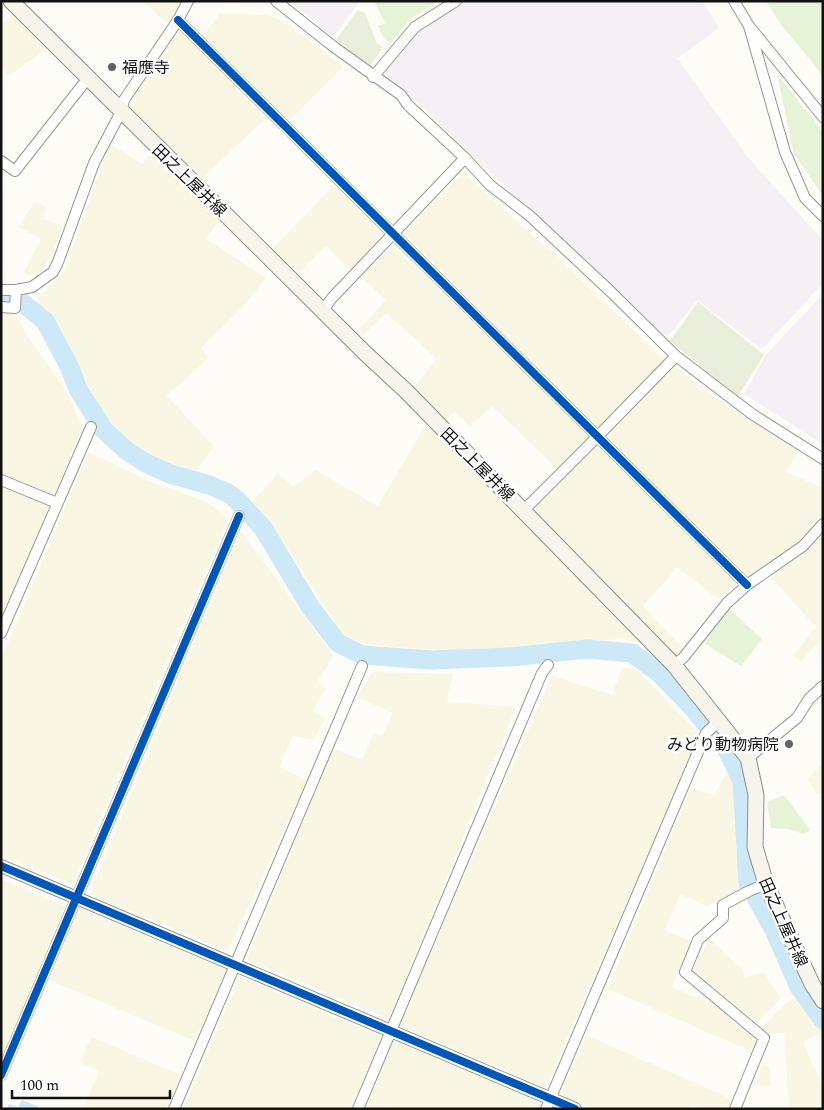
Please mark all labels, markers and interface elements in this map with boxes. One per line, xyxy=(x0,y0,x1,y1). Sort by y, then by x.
place label: 福應寺 xyxy=(122,56,170,80)
marker: 福應寺 xyxy=(106,61,118,73)
street label: 田之上屋井線 xyxy=(146,139,232,223)
street label: 田之上屋井線 xyxy=(435,422,520,507)
place label: みどり動物病院 xyxy=(667,733,779,757)
marker: みどり動物病院 xyxy=(783,738,795,750)
street label: 田之上屋井線 xyxy=(753,874,814,971)
scale bar xyxy=(12,1068,170,1100)
text: 100 m xyxy=(20,1074,59,1097)

